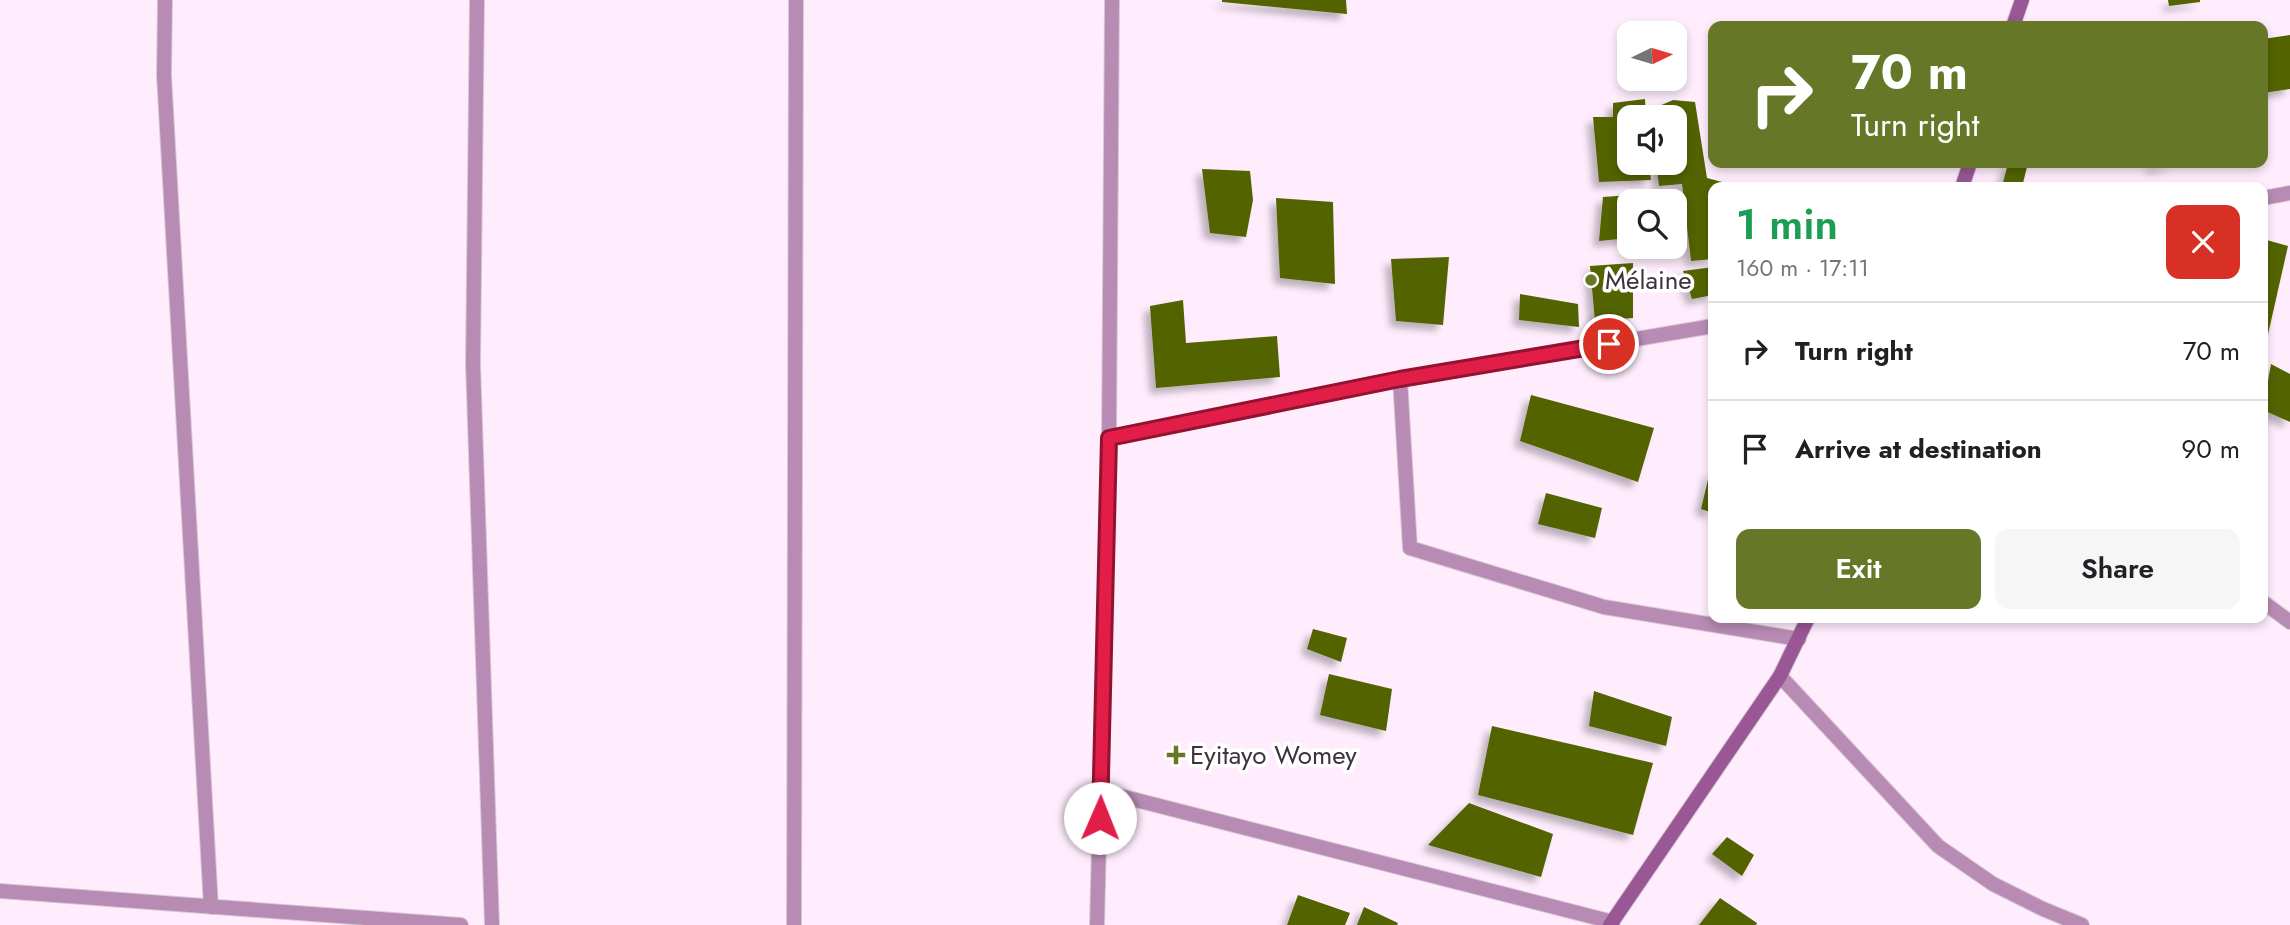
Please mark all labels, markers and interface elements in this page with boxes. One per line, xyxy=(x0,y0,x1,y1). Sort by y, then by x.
north arrow xyxy=(1617,21,1687,91)
map controls xyxy=(1617,21,1687,259)
text: 70 m xyxy=(1851,37,1968,107)
icon: right xyxy=(1736,49,1827,140)
text: Turn right xyxy=(1851,102,1980,148)
button: sound xyxy=(1617,105,1687,175)
button: search xyxy=(1617,189,1687,259)
text: 1 min xyxy=(1736,194,1838,255)
button: close xyxy=(2166,205,2240,279)
text: 160 m · 17:11 xyxy=(1736,251,1869,285)
place label: Mélaine xyxy=(1605,261,1692,299)
marker: Mélaine xyxy=(1583,272,1599,288)
pin xyxy=(1579,314,1639,374)
icon: arrive xyxy=(1590,325,1628,363)
icon: right xyxy=(1736,332,1774,370)
text: Turn right xyxy=(1795,332,1913,370)
text: 70 m xyxy=(2183,332,2240,370)
icon: arrive xyxy=(1736,430,1774,468)
text: Arrive at destination xyxy=(1795,430,2042,468)
text: 90 m xyxy=(2181,430,2240,468)
button: Exit xyxy=(1736,529,1981,609)
button: Share xyxy=(1995,529,2240,609)
place label: Eyitayo Womey xyxy=(1190,736,1357,774)
marker: Eyitayo Womey xyxy=(1168,747,1184,763)
position arrow xyxy=(1063,781,1137,855)

